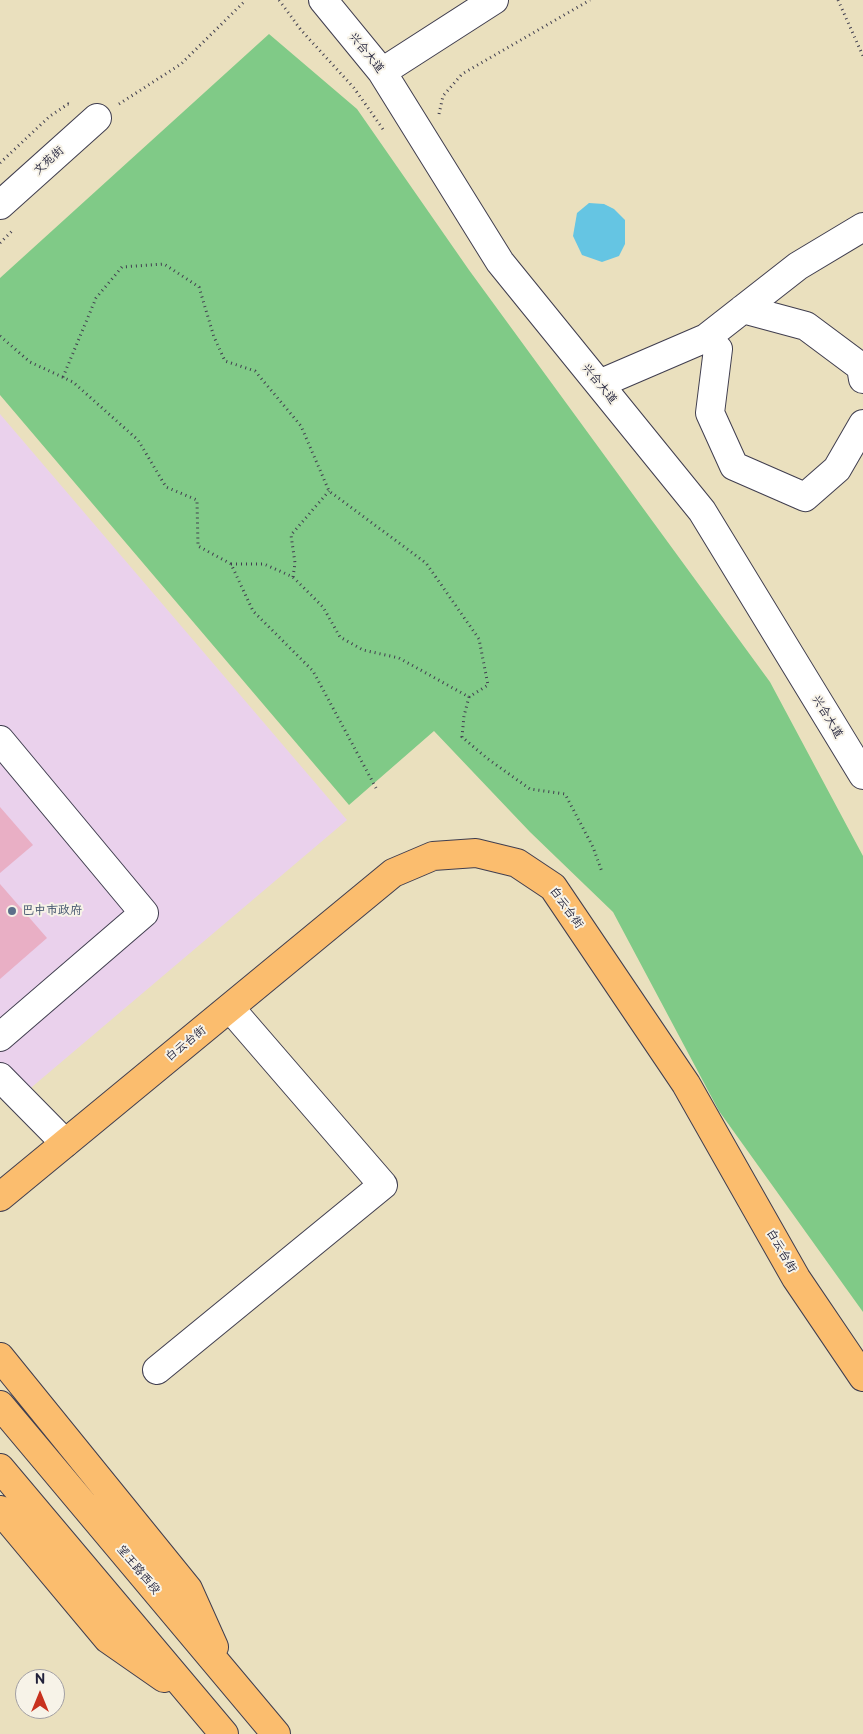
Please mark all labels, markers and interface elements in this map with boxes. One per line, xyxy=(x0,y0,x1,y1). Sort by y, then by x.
street label: 兴合大道 xyxy=(345,30,387,76)
street label: 文苑街 xyxy=(31,144,67,178)
street label: 兴合大道 xyxy=(578,361,620,407)
street label: 兴合大道 xyxy=(808,693,846,741)
street label: 白云台街 xyxy=(546,884,586,932)
place label: 巴中市政府 xyxy=(22,904,82,918)
marker: 巴中市政府 xyxy=(6,905,18,917)
street label: 白云台街 xyxy=(163,1023,209,1065)
street label: 白云台街 xyxy=(763,1227,799,1275)
street label: 望王路西段 xyxy=(113,1542,163,1598)
north arrow xyxy=(15,1669,65,1719)
text: N xyxy=(35,1671,45,1688)

